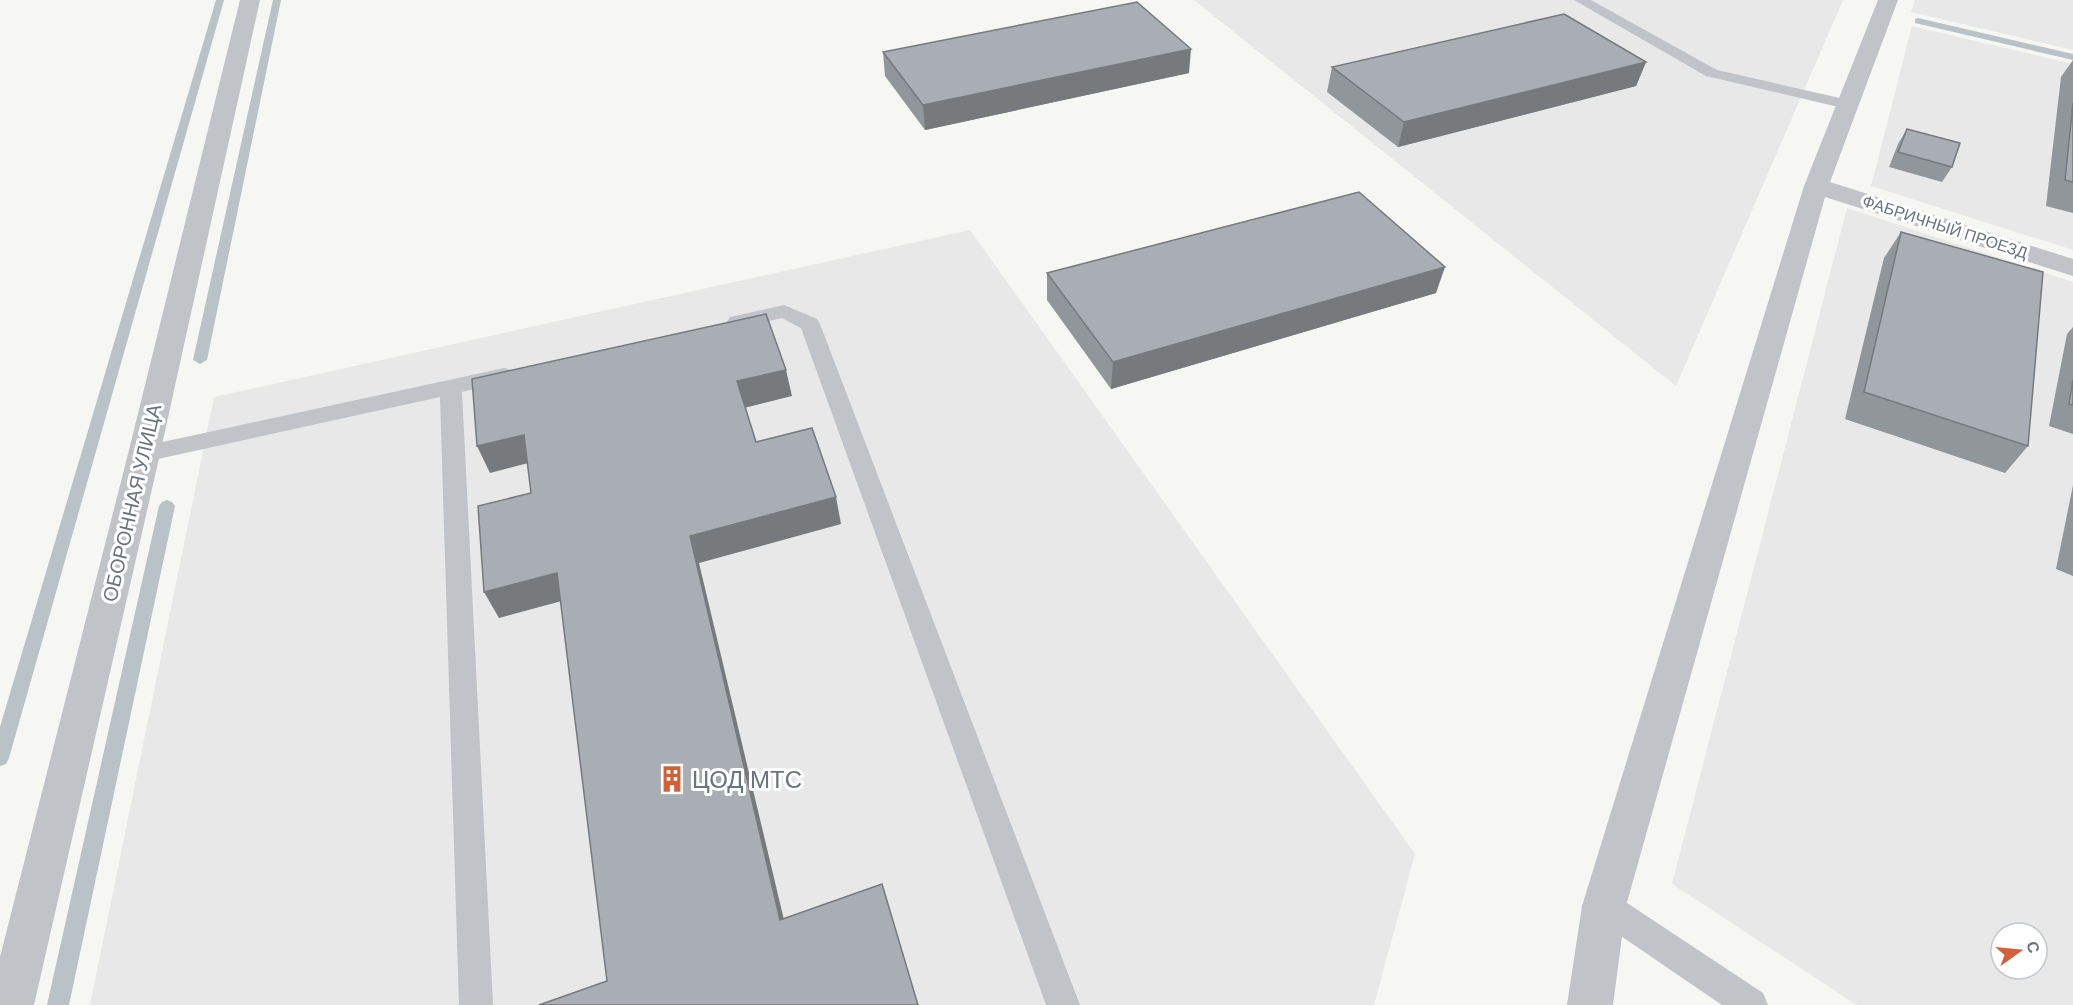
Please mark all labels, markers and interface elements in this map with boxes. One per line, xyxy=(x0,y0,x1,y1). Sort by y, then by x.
street label: ФАБРИЧНЫЙ ПРОЕЗД xyxy=(1860,190,2030,264)
street label: ОБОРОННАЯ УЛИЦА xyxy=(97,401,168,604)
building icon: ЦОД МТС xyxy=(657,764,687,794)
place label: ЦОД МТС xyxy=(692,764,802,795)
north arrow xyxy=(1989,921,2049,981)
text: С xyxy=(2021,939,2045,956)

